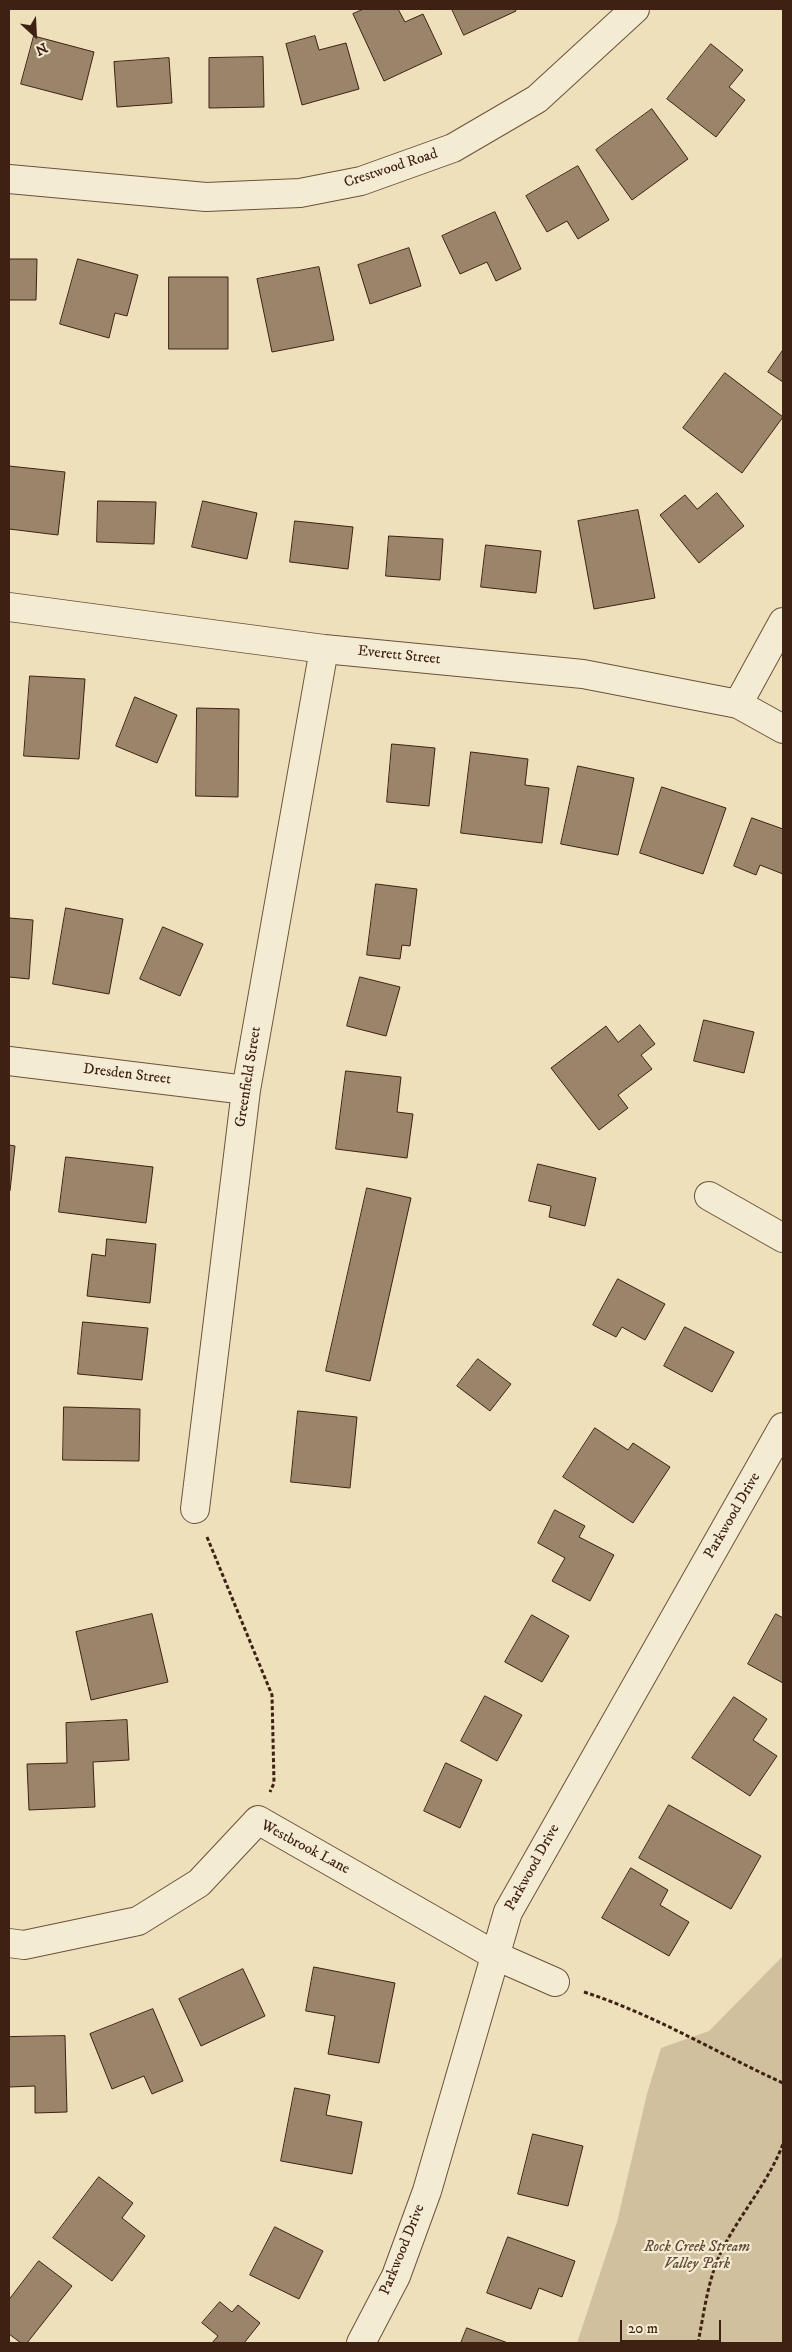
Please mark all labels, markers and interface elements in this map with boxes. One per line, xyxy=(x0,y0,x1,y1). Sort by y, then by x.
north arrow xyxy=(10,10,60,60)
text: N xyxy=(32,38,50,59)
street label: Crestwood Road xyxy=(342,145,440,193)
street label: Everett Street xyxy=(357,643,441,669)
street label: Greenfield Street xyxy=(232,1025,266,1129)
street label: Dresden Street xyxy=(82,1061,172,1089)
street label: Parkwood Drive xyxy=(701,1470,765,1562)
street label: Westbrook Lane xyxy=(258,1817,352,1879)
street label: Parkwood Drive xyxy=(502,1822,564,1914)
street label: Parkwood Drive xyxy=(377,2202,429,2298)
park label: Rock Creek Stream Valley Park xyxy=(644,2239,750,2274)
scale bar xyxy=(622,2310,723,2342)
text: 20 m xyxy=(628,2319,658,2338)

